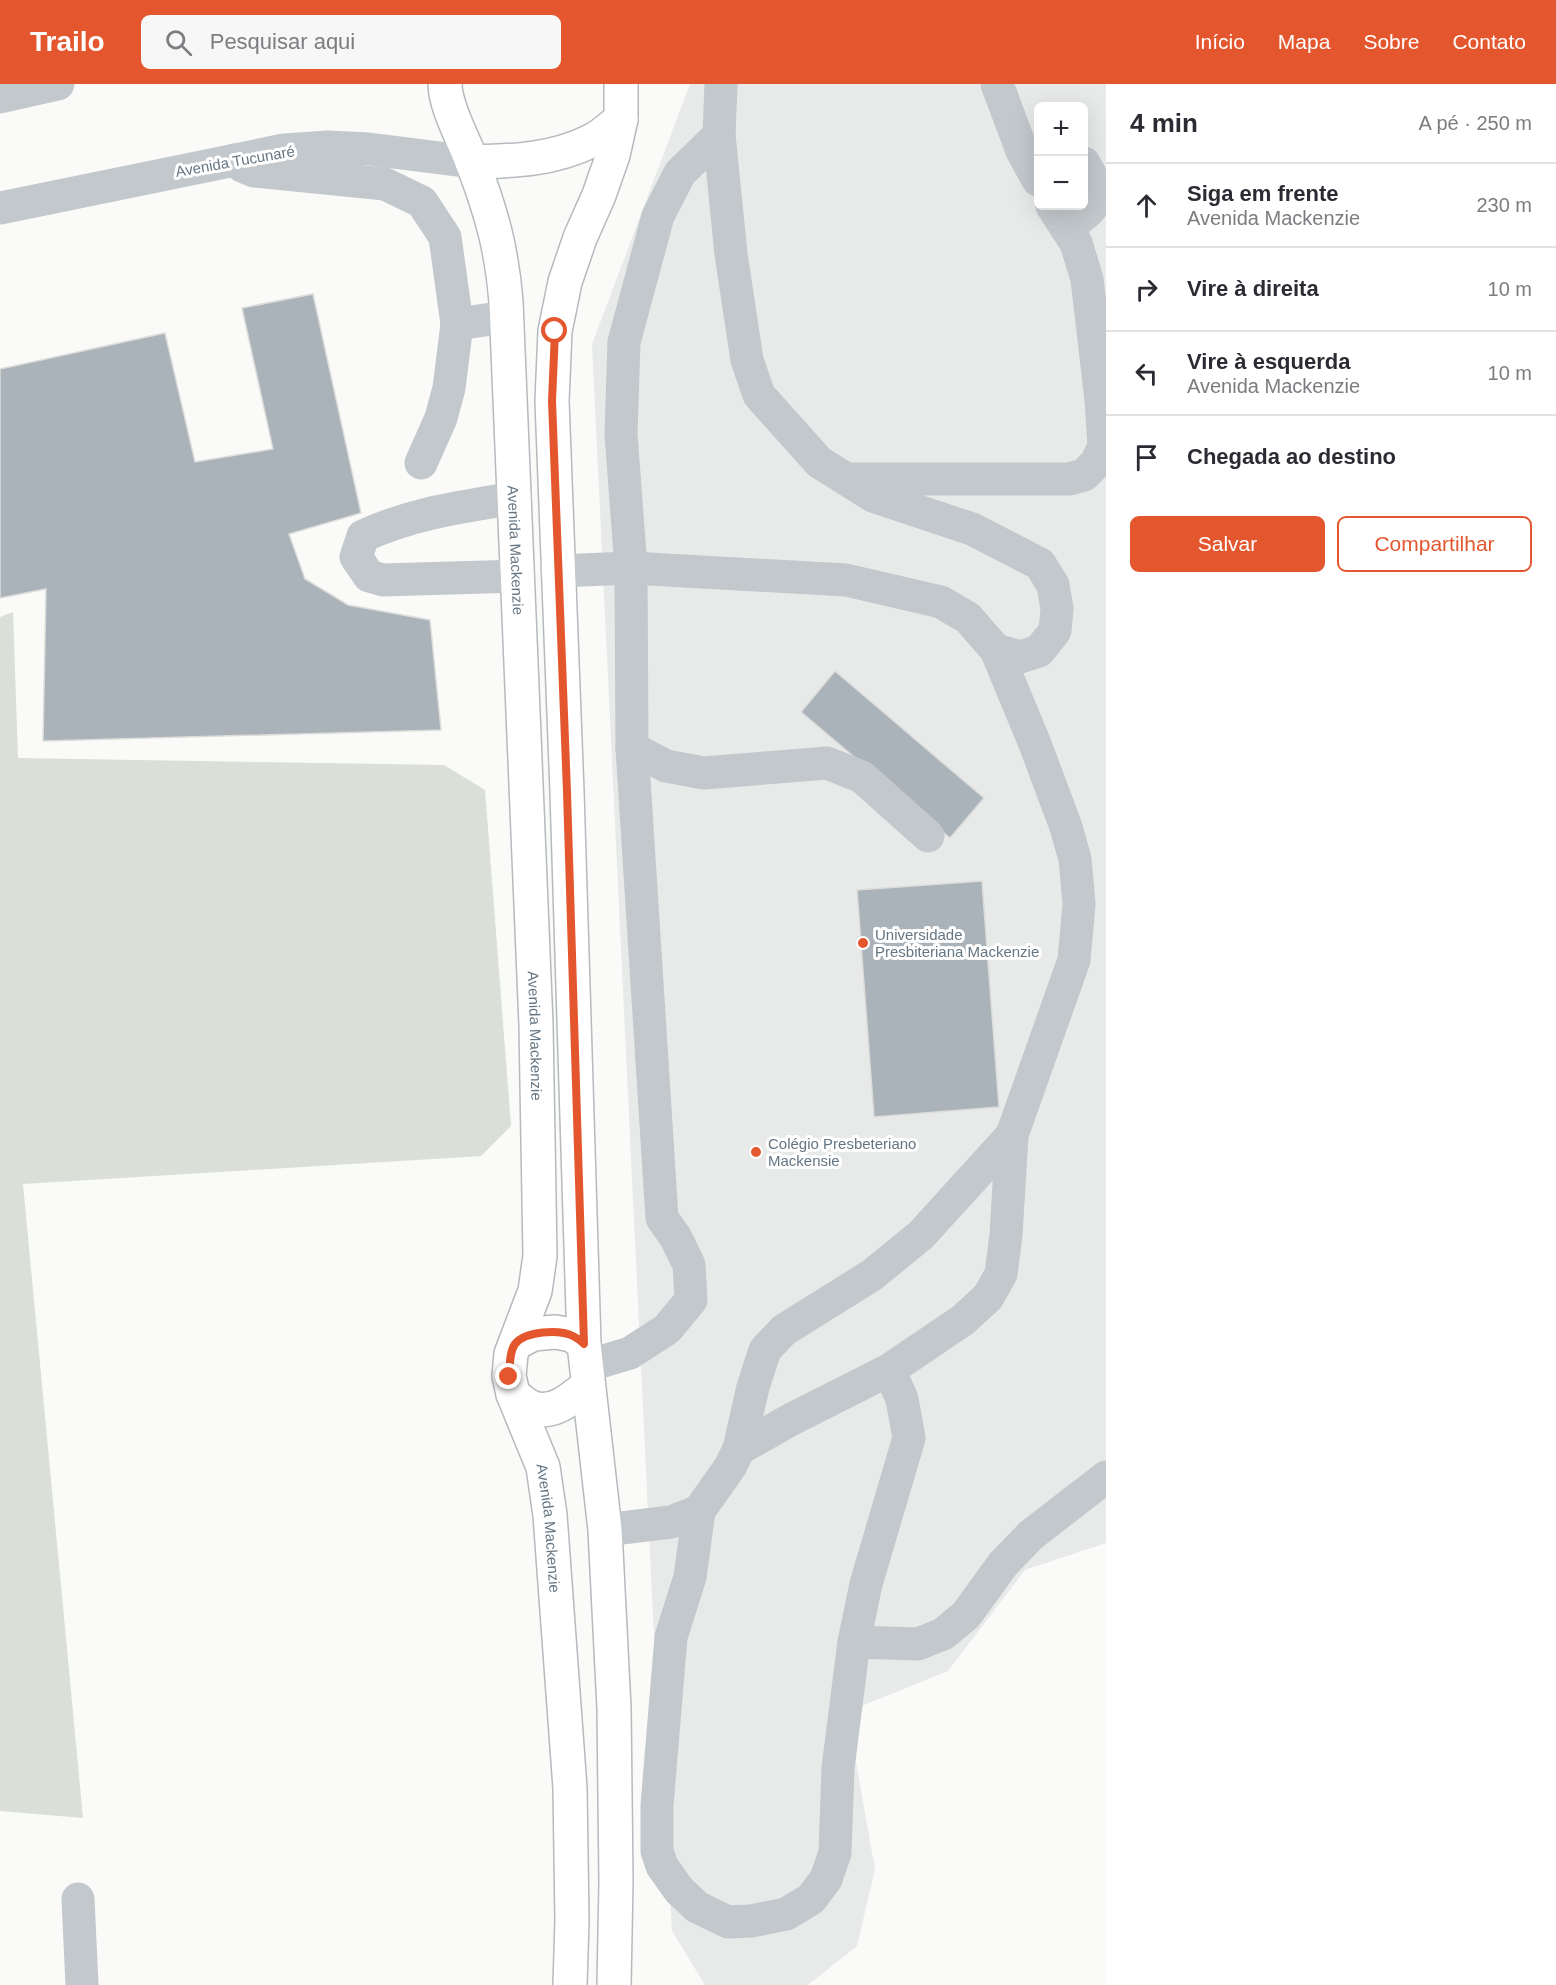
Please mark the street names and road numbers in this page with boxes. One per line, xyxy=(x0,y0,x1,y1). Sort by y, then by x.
street label: Avenida Tucunaré xyxy=(174,142,296,180)
street label: Avenida Mackenzie xyxy=(505,485,527,615)
street label: Avenida Mackenzie xyxy=(525,971,546,1101)
street label: Avenida Mackenzie xyxy=(534,1462,564,1593)

